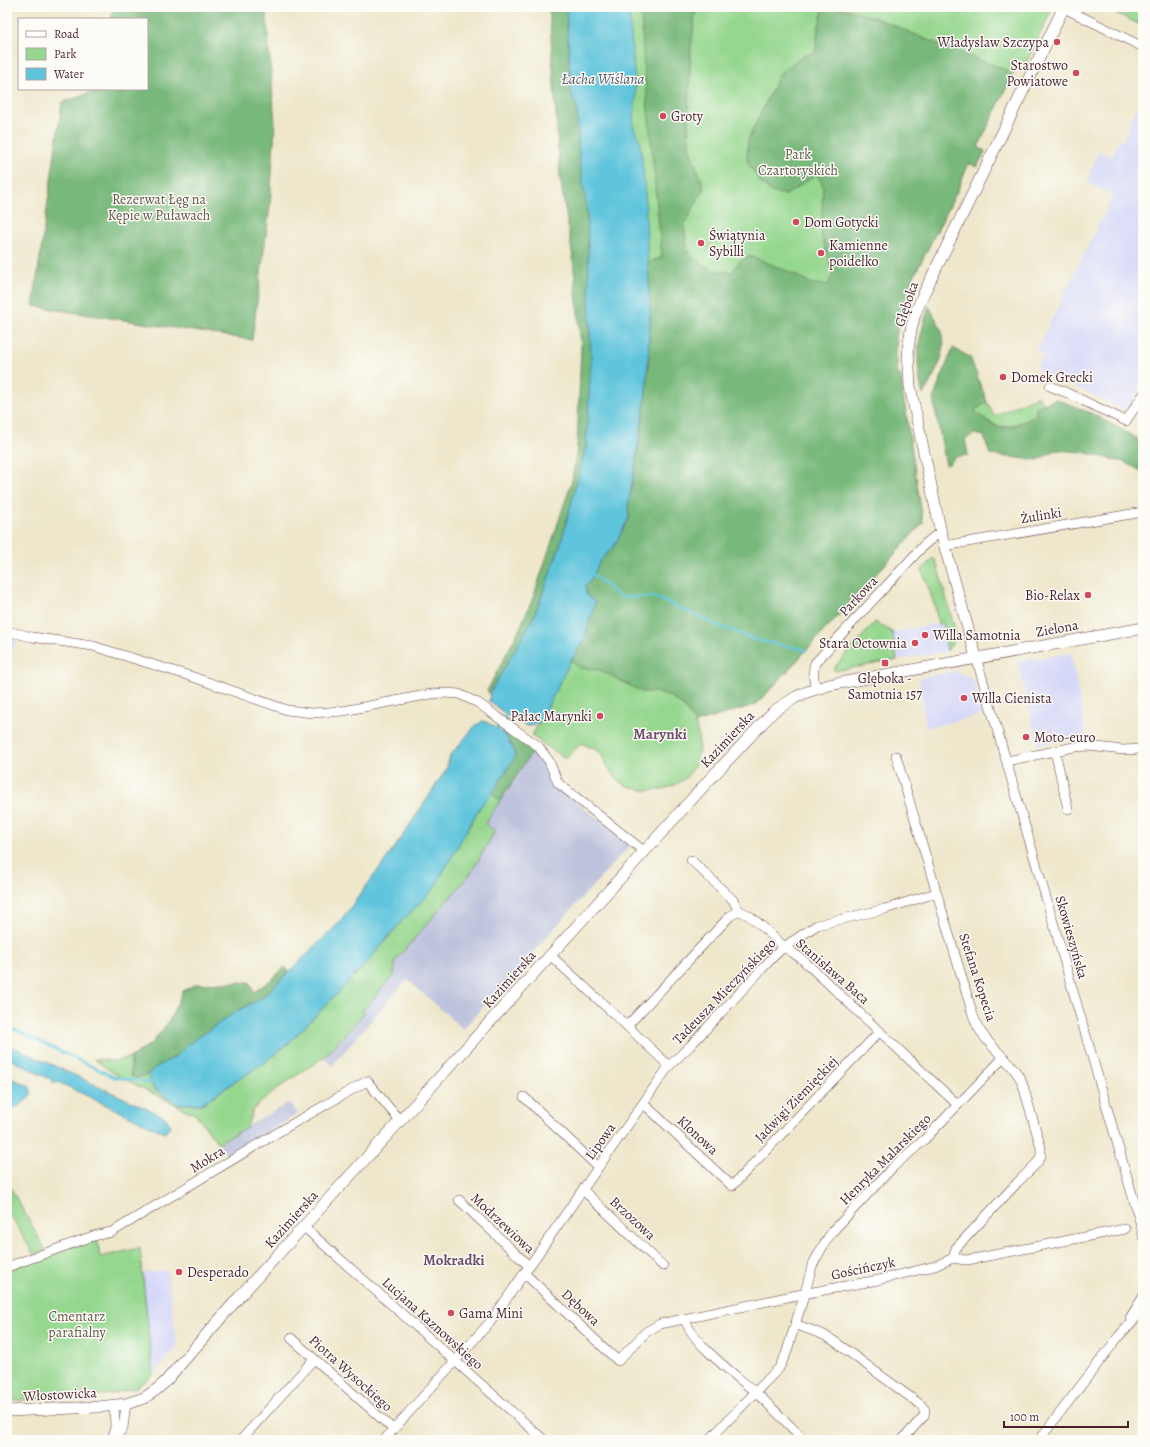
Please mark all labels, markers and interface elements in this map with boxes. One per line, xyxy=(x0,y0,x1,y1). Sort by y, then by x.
legend xyxy=(18,18,148,90)
text: Road xyxy=(54,26,80,42)
place label: Władysław Szczypa xyxy=(936,33,1049,52)
marker: Władysław Szczypa xyxy=(1052,37,1062,47)
text: Park xyxy=(54,46,77,62)
place label: Starostwo Powiatowe xyxy=(1007,56,1068,91)
text: Water xyxy=(53,66,84,82)
marker: Starostwo Powiatowe xyxy=(1071,68,1081,78)
water label: Łacha Wiślana xyxy=(561,69,645,89)
place label: Groty xyxy=(671,107,704,126)
marker: Groty xyxy=(658,111,668,121)
park label: Park Czartoryskich xyxy=(758,145,839,180)
park label: Rezerwat Łęg na Kępie w Puławach xyxy=(108,190,211,225)
place label: Dom Gotycki xyxy=(804,213,879,232)
marker: Dom Gotycki xyxy=(791,217,801,227)
place label: Świątynia Sybilli xyxy=(709,226,766,261)
place label: Kamienne poidełko xyxy=(829,236,888,271)
marker: Świątynia Sybilli xyxy=(696,238,706,248)
marker: Kamienne poidełko xyxy=(816,248,826,258)
street label: Głęboka xyxy=(890,279,923,329)
place label: Domek Grecki xyxy=(1011,368,1093,387)
marker: Domek Grecki xyxy=(998,372,1008,382)
street label: Żulinki xyxy=(1019,503,1063,528)
street label: Parkowa xyxy=(835,572,882,621)
place label: Bio-Relax xyxy=(1025,586,1080,605)
marker: Bio-Relax xyxy=(1083,590,1093,600)
street label: Zielona xyxy=(1034,615,1080,642)
place label: Willa Samotnia xyxy=(932,626,1021,645)
marker: Willa Samotnia xyxy=(920,630,930,640)
place label: Stara Octownia xyxy=(819,634,907,653)
marker: Stara Octownia xyxy=(910,638,920,648)
marker: Głęboka - Samotnia 157 xyxy=(880,658,890,668)
place label: Głęboka - Samotnia 157 xyxy=(848,669,922,704)
place label: Willa Cienista xyxy=(971,689,1052,708)
marker: Willa Cienista xyxy=(959,693,969,703)
street label: Kazimierska xyxy=(696,706,759,772)
place label: Pałac Marynki xyxy=(510,707,592,726)
marker: Pałac Marynki xyxy=(595,711,605,721)
district label: Marynki xyxy=(633,724,687,744)
place label: Moto-euro xyxy=(1034,728,1096,747)
marker: Moto-euro xyxy=(1021,732,1031,742)
street label: Skowieszyńska xyxy=(1051,893,1093,981)
street label: Stefana Kopecia xyxy=(954,931,1001,1024)
street label: Tadeusza Mieczyńskiego xyxy=(668,934,780,1049)
street label: Stanisława Baca xyxy=(792,934,874,1009)
street label: Kazimierska xyxy=(478,946,541,1012)
street label: Jadwigi Ziemięckiej xyxy=(750,1052,842,1146)
street label: Henryka Malarskiego xyxy=(835,1109,935,1209)
street label: Klonowa xyxy=(673,1111,723,1160)
street label: Lipowa xyxy=(581,1119,621,1164)
street label: Mokra xyxy=(186,1141,228,1177)
street label: Kazimierska xyxy=(260,1186,323,1252)
street label: Modrzewiowa xyxy=(467,1189,539,1258)
street label: Brzozowa xyxy=(606,1192,660,1245)
district label: Mokradki xyxy=(423,1250,485,1270)
street label: Gościńczyk xyxy=(829,1252,897,1285)
place label: Desperado xyxy=(187,1263,249,1282)
marker: Desperado xyxy=(174,1267,184,1277)
street label: Lucjana Kaznowskiego xyxy=(378,1273,487,1374)
street label: Dębowa xyxy=(557,1285,604,1330)
place label: Gama Mini xyxy=(459,1304,523,1323)
park label: Cmentarz parafialny xyxy=(48,1307,106,1342)
marker: Gama Mini xyxy=(446,1308,456,1318)
street label: Piotra Wysockiego xyxy=(305,1331,396,1416)
street label: Włostowicka xyxy=(22,1383,98,1406)
scale bar xyxy=(1004,1403,1128,1429)
text: 100 m xyxy=(1010,1409,1039,1425)

